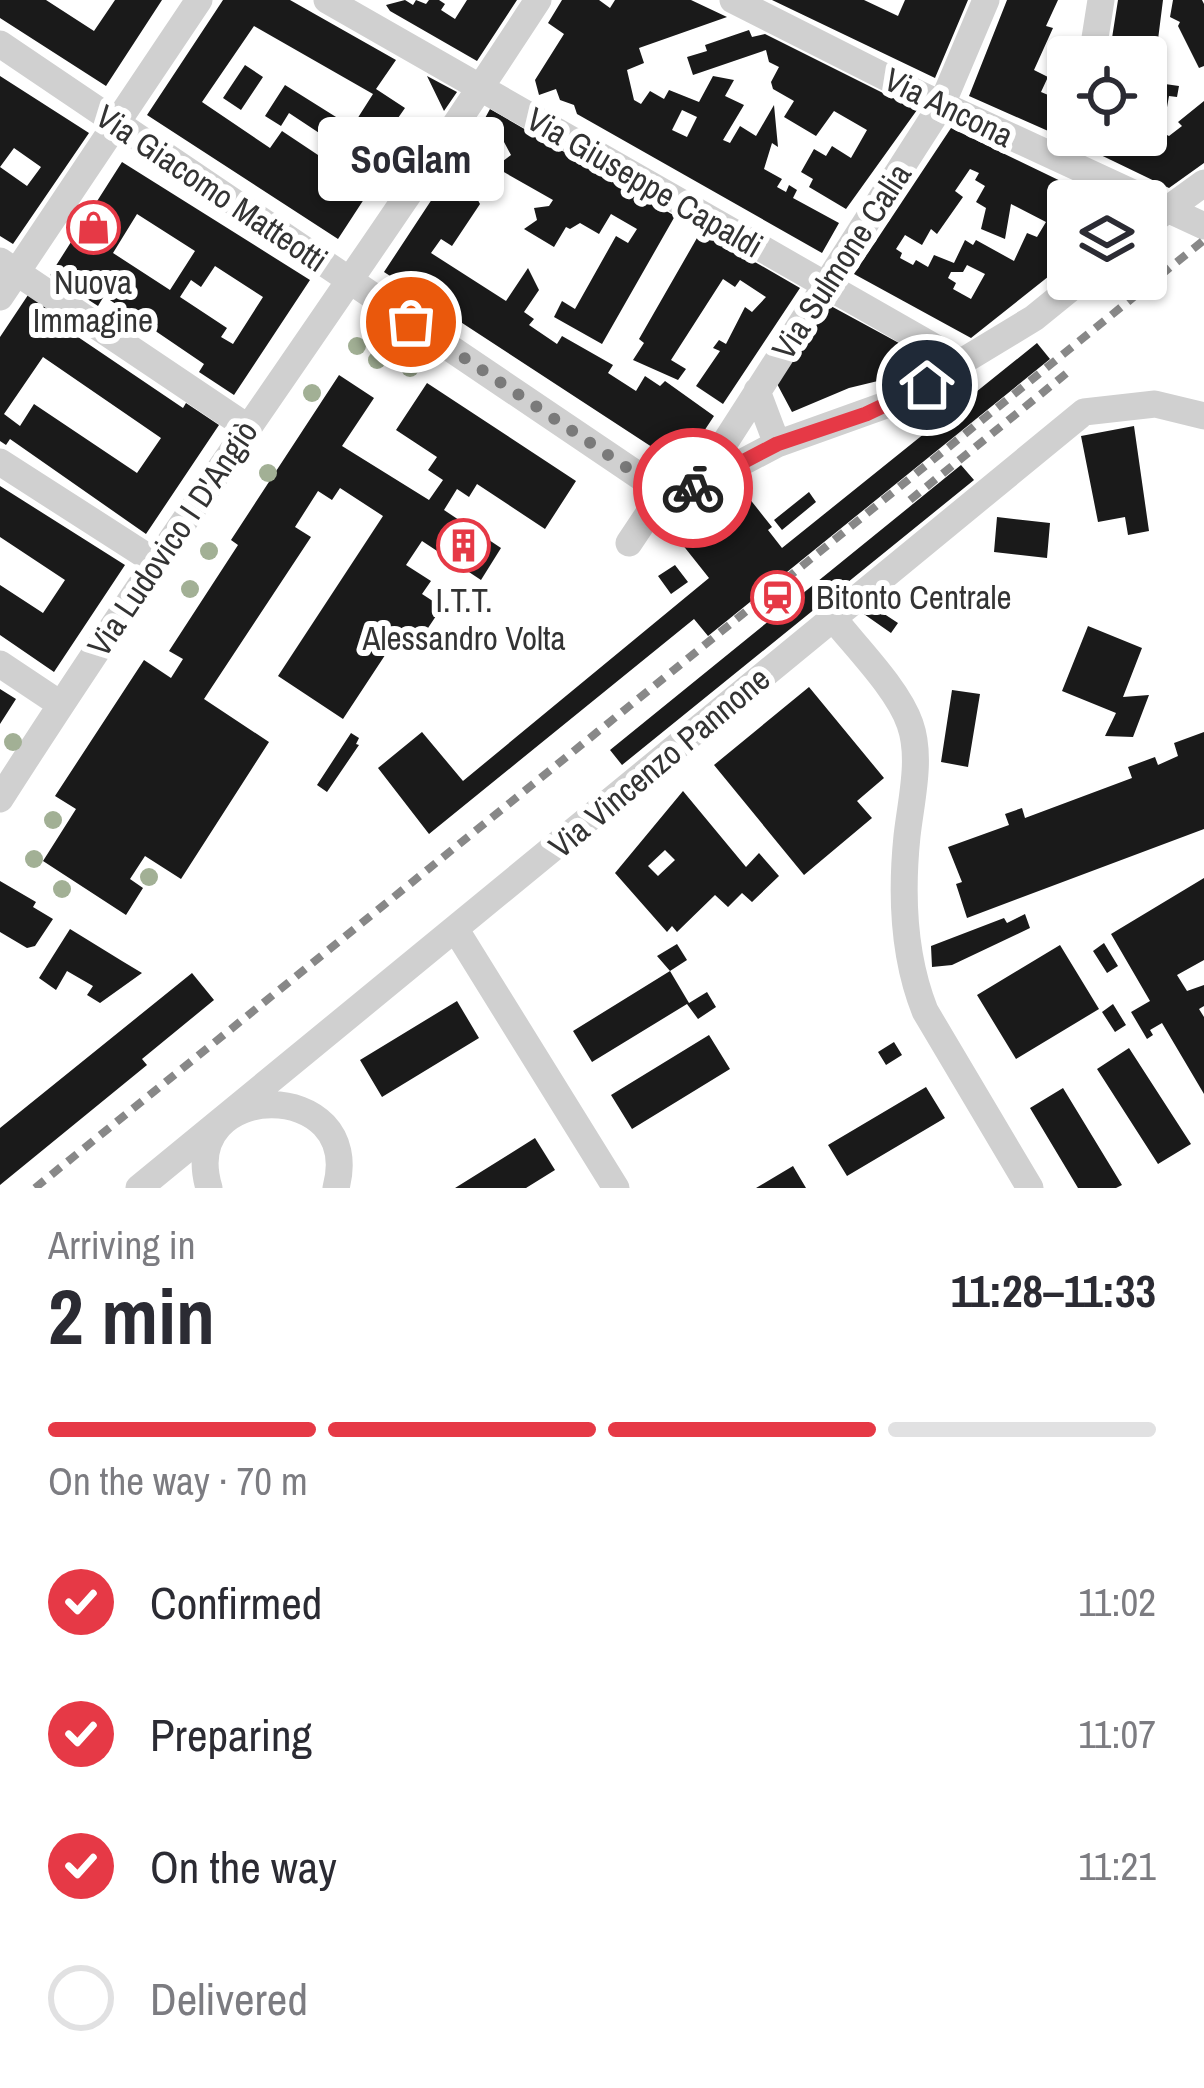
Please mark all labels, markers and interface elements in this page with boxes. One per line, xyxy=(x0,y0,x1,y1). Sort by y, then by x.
map controls xyxy=(1047,36,1167,300)
button: locate xyxy=(1047,36,1167,156)
street label: Via Ancona xyxy=(877,57,1021,157)
street label: Via Giacomo Matteotti xyxy=(88,94,336,282)
street label: Via Giuseppe Capaldi xyxy=(519,96,771,268)
callout: SoGlam xyxy=(318,118,504,202)
text: SoGlam xyxy=(351,133,471,185)
street label: Via Sulmone Calia xyxy=(761,155,921,367)
button: layers xyxy=(1047,180,1167,300)
shop icon: Nuova Immagine xyxy=(65,200,121,256)
place label: Nuova Immagine xyxy=(33,260,153,342)
pin xyxy=(360,271,462,373)
icon: bag xyxy=(378,289,444,355)
pin xyxy=(876,334,978,436)
icon: home xyxy=(894,352,960,418)
street label: Via Ludovico I D'Angiò xyxy=(77,411,267,665)
courier xyxy=(633,428,753,548)
icon: bike xyxy=(660,455,726,521)
building icon: I.T.T. Alessandro Volta xyxy=(436,518,492,574)
station icon: Bitonto Centrale xyxy=(749,569,805,625)
place label: Bitonto Centrale xyxy=(816,575,1012,619)
place label: I.T.T. Alessandro Volta xyxy=(361,578,566,660)
street label: Via Vincenzo Pannone xyxy=(539,656,779,868)
text: Arriving in xyxy=(48,1219,196,1271)
text: 11:28–11:33 xyxy=(951,1260,1156,1321)
text: 2 min xyxy=(48,1263,215,1368)
text: On the way · 70 m xyxy=(48,1455,308,1507)
icon: check xyxy=(48,1569,114,1635)
text: Confirmed xyxy=(150,1572,322,1633)
text: 11:02 xyxy=(1078,1576,1156,1628)
icon: check xyxy=(48,1701,114,1767)
text: Preparing xyxy=(150,1704,312,1765)
text: 11:07 xyxy=(1078,1708,1156,1760)
icon: check xyxy=(48,1833,114,1899)
text: On the way xyxy=(150,1836,337,1897)
text: 11:21 xyxy=(1078,1840,1156,1892)
text: Delivered xyxy=(150,1968,308,2029)

